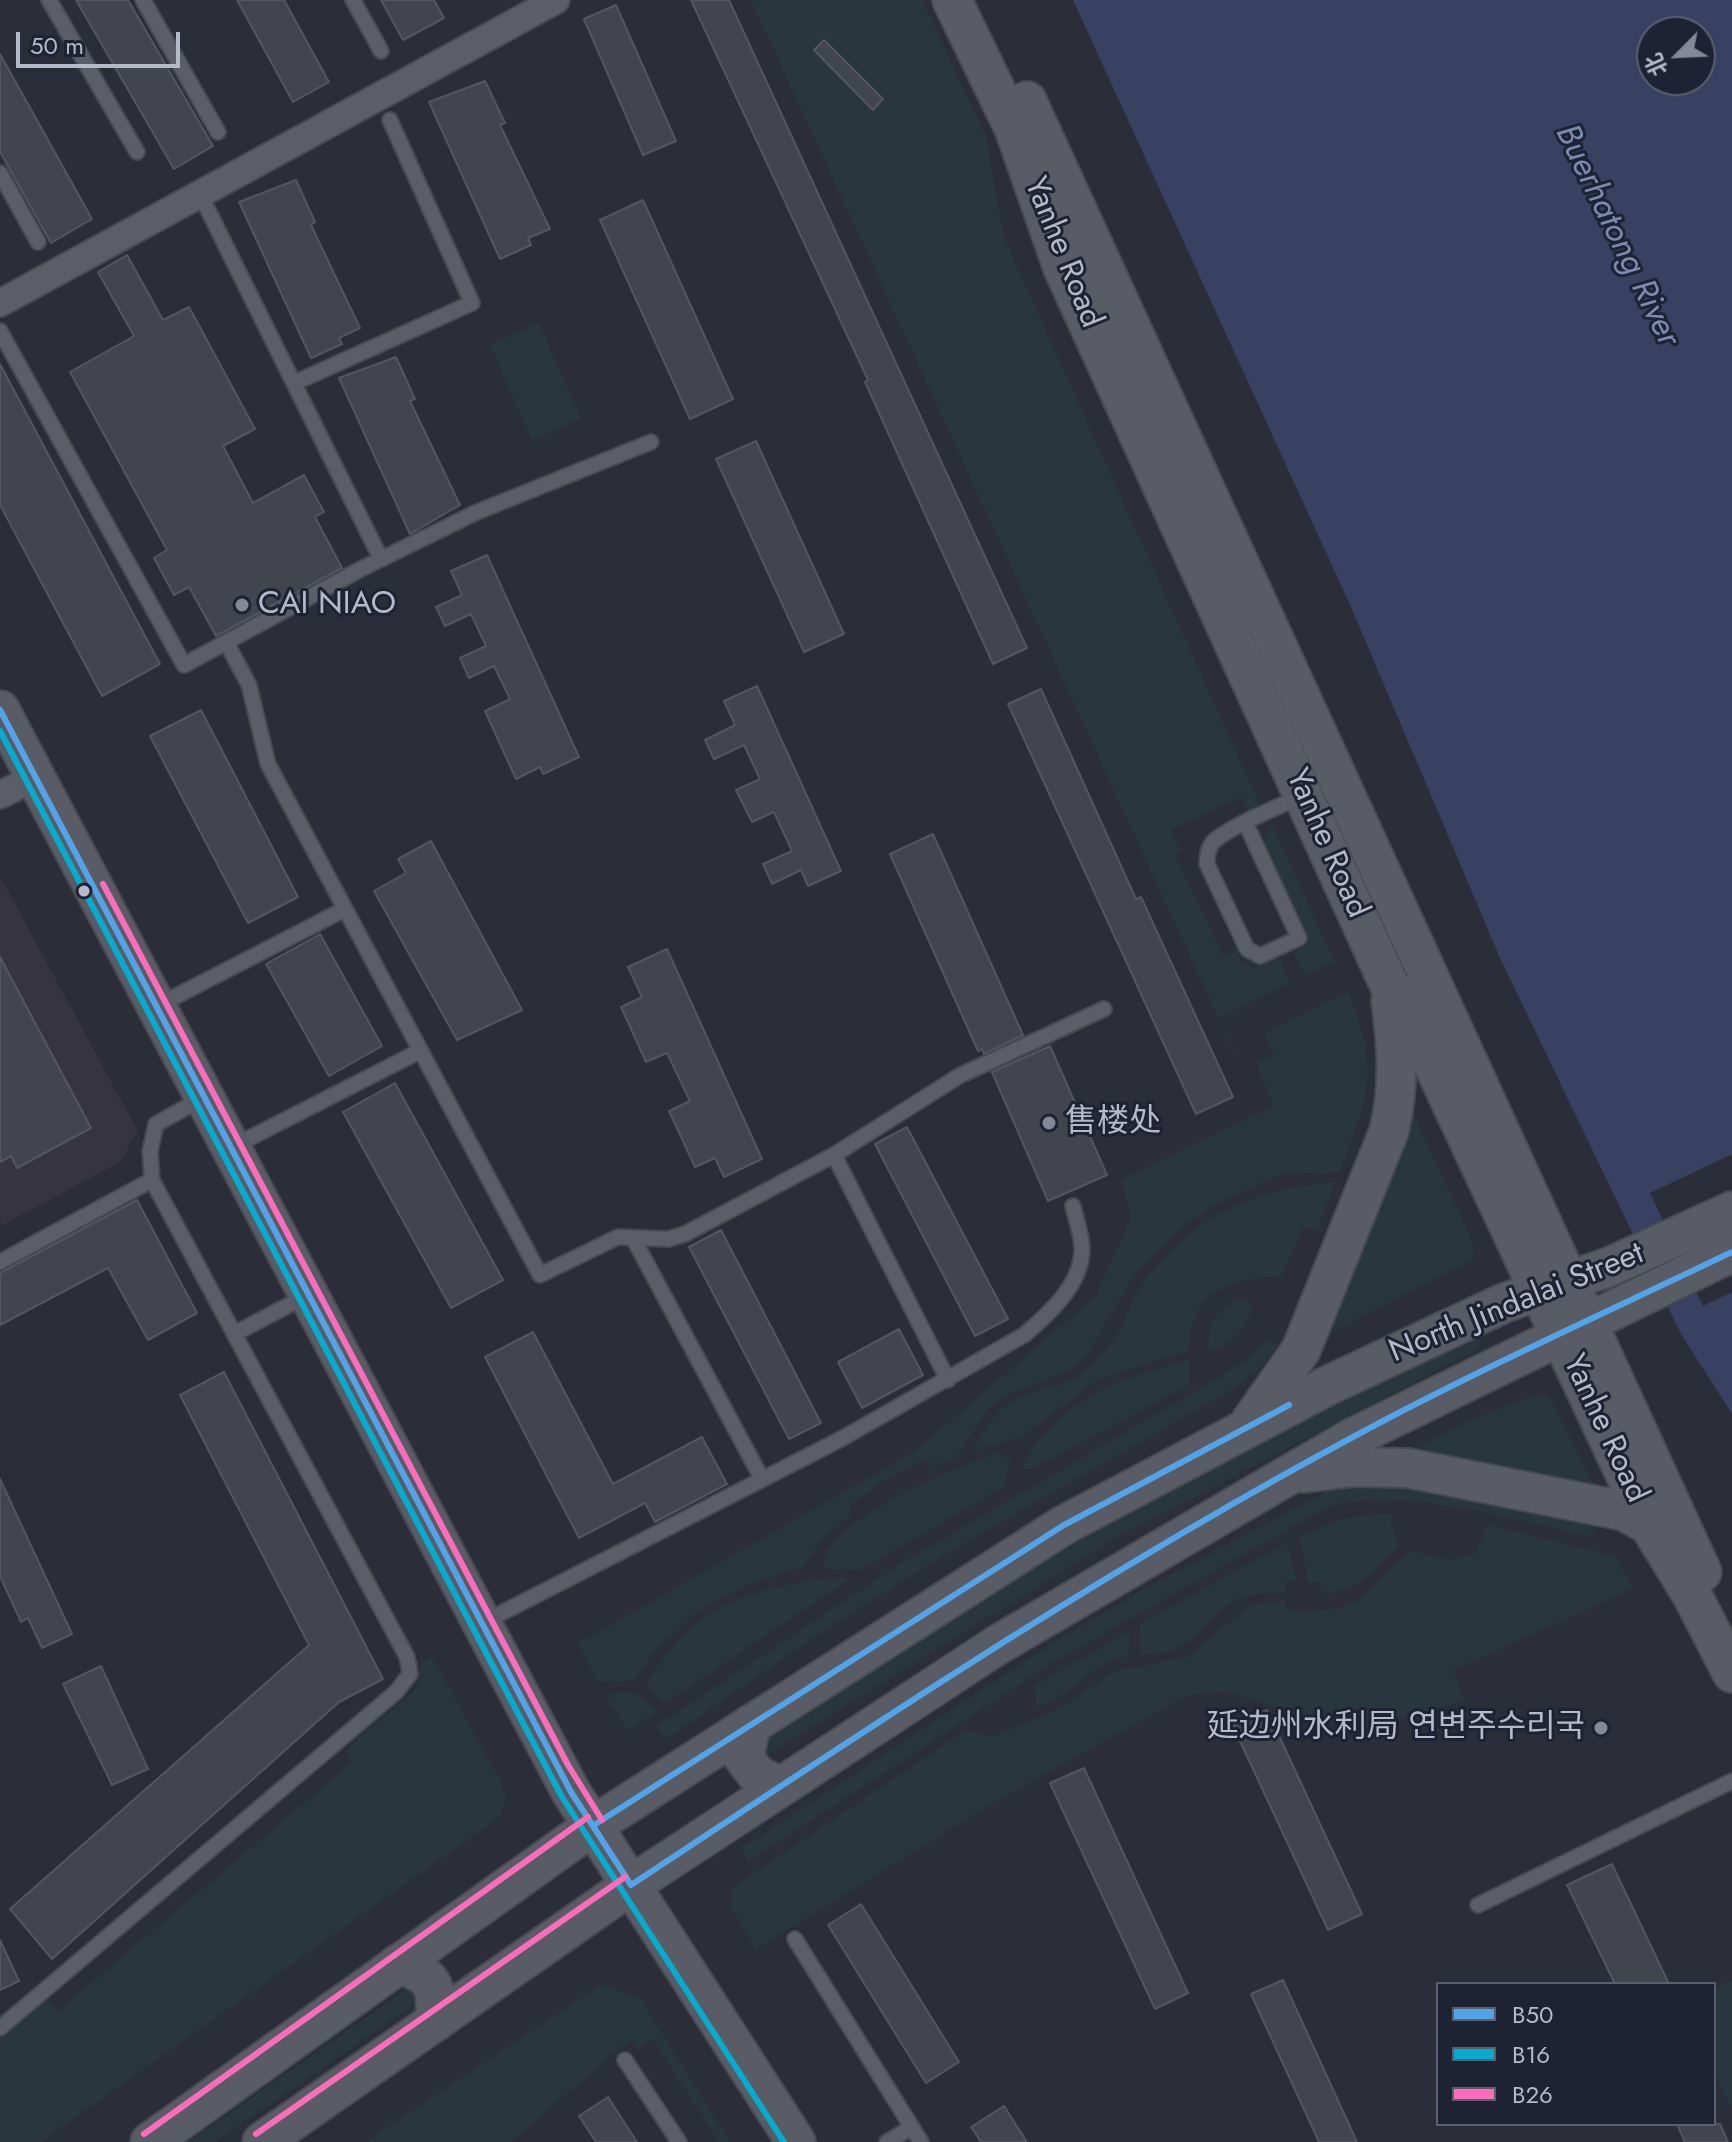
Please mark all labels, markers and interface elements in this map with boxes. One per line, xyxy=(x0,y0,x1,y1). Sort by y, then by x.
scale bar xyxy=(20,16,184,66)
north arrow xyxy=(1636,16,1716,96)
text: 50 m xyxy=(30,28,84,63)
text: 北 xyxy=(1637,48,1675,82)
water label: Buerhatong River xyxy=(1545,118,1687,354)
street label: Yanhe Road xyxy=(1014,172,1110,334)
place label: CAI NIAO xyxy=(258,586,396,624)
marker: CAI NIAO xyxy=(233,596,251,614)
street label: Yanhe Road xyxy=(1276,764,1376,924)
unlabelled marker xyxy=(76,883,92,899)
place label: 售楼处 xyxy=(1065,1104,1161,1142)
marker: 售楼处 xyxy=(1040,1114,1058,1132)
street label: North Jindalai Street xyxy=(1384,1235,1650,1373)
street label: Yanhe Road xyxy=(1553,1349,1655,1509)
place label: 延边州水利局 연변주수리국 xyxy=(1207,1709,1585,1747)
marker: 延边州水利局 연변주수리국 xyxy=(1592,1719,1610,1737)
legend xyxy=(1436,1982,1716,2126)
text: B50 xyxy=(1512,1997,1553,2032)
text: B16 xyxy=(1512,2037,1550,2072)
text: B26 xyxy=(1512,2077,1553,2112)

